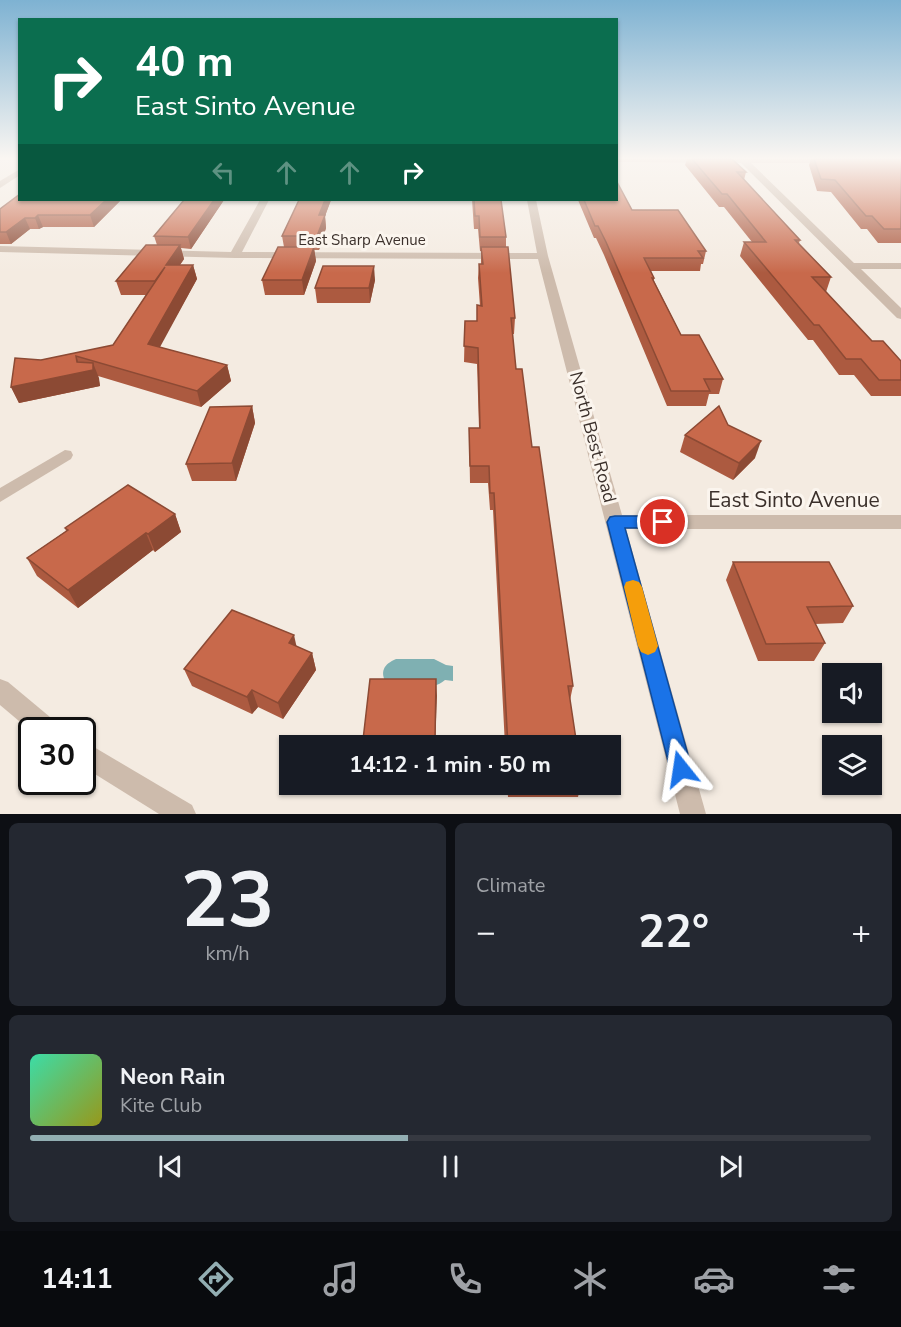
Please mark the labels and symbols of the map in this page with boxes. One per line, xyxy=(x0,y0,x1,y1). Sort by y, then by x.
street label: East Sharp Avenue xyxy=(298,230,426,250)
street label: North Best Road xyxy=(564,369,622,505)
street label: East Sinto Avenue xyxy=(708,486,880,514)
pin xyxy=(637,496,688,547)
speed limit sign: 30 xyxy=(18,717,96,795)
position arrow xyxy=(649,737,713,801)

